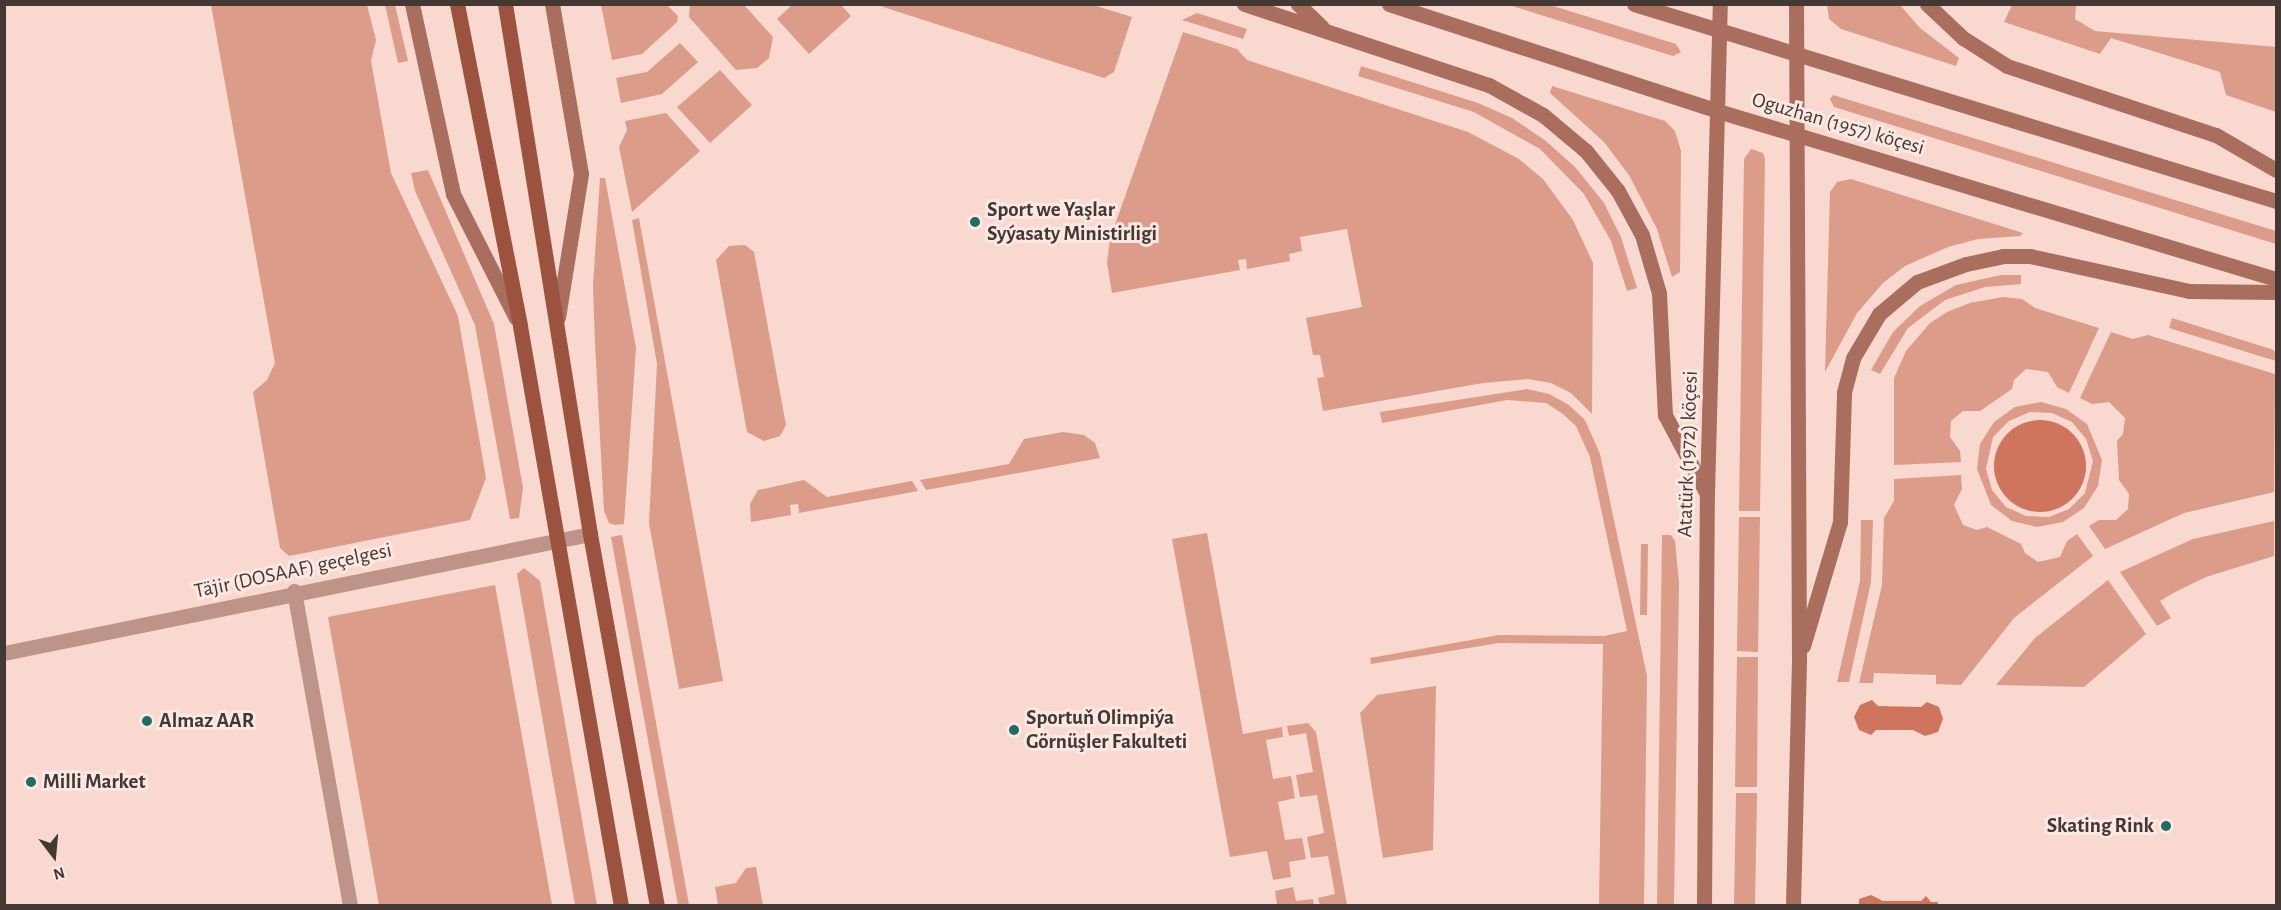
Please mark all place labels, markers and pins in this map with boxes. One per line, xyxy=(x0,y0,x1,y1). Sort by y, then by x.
place label: Sport we Yaşlar Syýasaty Ministirligi xyxy=(987,197,1157,247)
marker: Sport we Yaşlar Syýasaty Ministirligi xyxy=(968,215,982,229)
place label: Sportuň Olimpiýa Görnüşler Fakulteti xyxy=(1026,705,1187,755)
place label: Almaz AAR xyxy=(159,708,254,734)
marker: Almaz AAR xyxy=(140,714,154,728)
marker: Sportuň Olimpiýa Görnüşler Fakulteti xyxy=(1007,723,1021,737)
place label: Milli Market xyxy=(43,769,146,795)
marker: Milli Market xyxy=(24,775,38,789)
place label: Skating Rink xyxy=(2047,813,2154,839)
marker: Skating Rink xyxy=(2159,819,2173,833)

